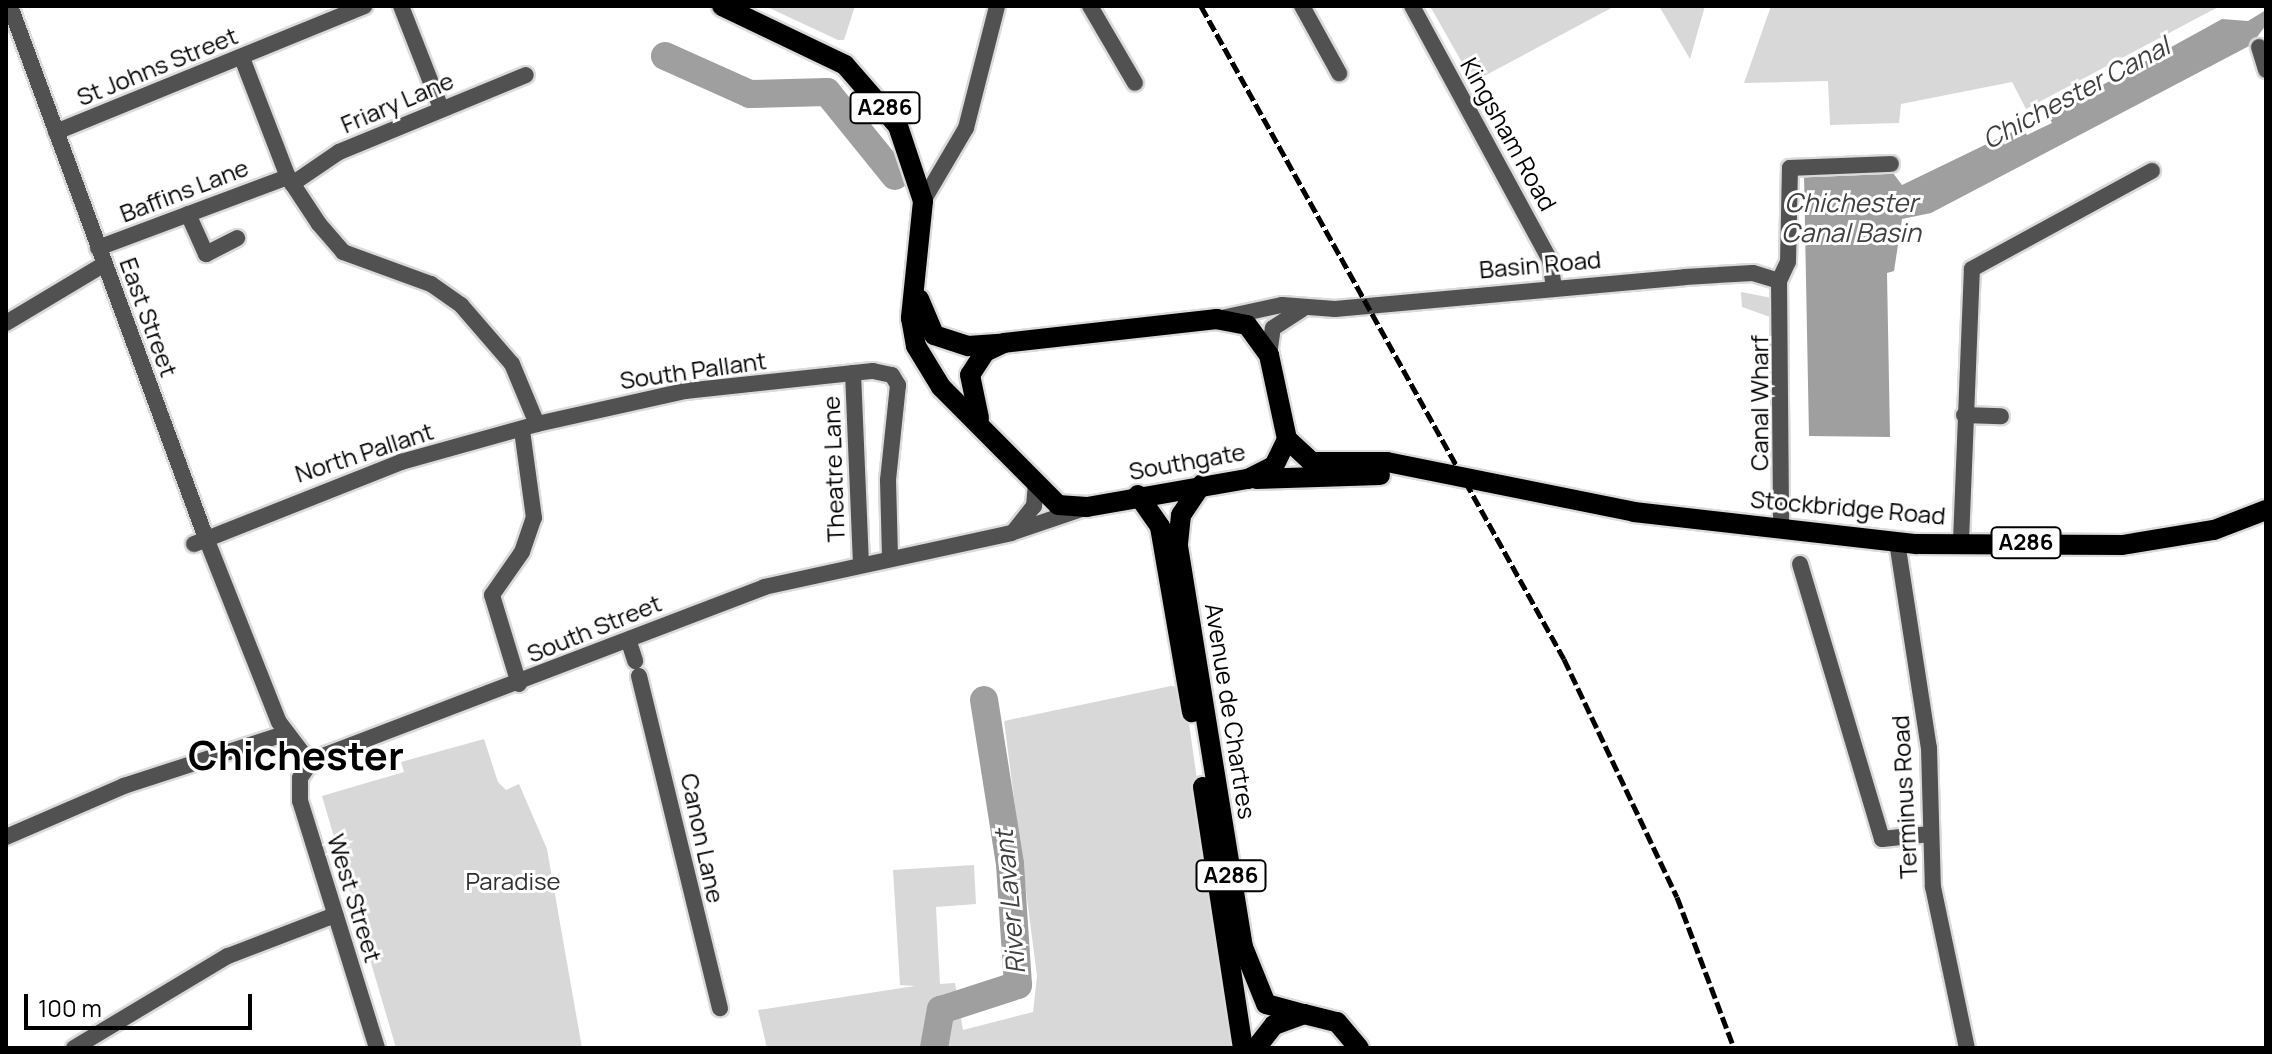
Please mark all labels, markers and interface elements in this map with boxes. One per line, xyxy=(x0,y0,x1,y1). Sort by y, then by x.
street label: St Johns Street xyxy=(72,21,242,111)
water label: Chichester Canal xyxy=(1977,31,2175,155)
street label: Kingsham Road xyxy=(1455,52,1563,216)
street label: Friary Lane xyxy=(336,65,458,139)
road number: A286 xyxy=(849,90,921,126)
street label: Baffins Lane xyxy=(116,152,252,228)
water label: Chichester Canal Basin xyxy=(1781,187,1921,248)
street label: Basin Road xyxy=(1478,244,1602,284)
street label: East Street xyxy=(114,254,184,380)
street label: Canal Wharf xyxy=(1745,335,1773,471)
street label: South Pallant xyxy=(618,345,768,395)
street label: Theatre Lane xyxy=(816,395,850,543)
street label: North Pallant xyxy=(291,416,437,488)
street label: Southgate xyxy=(1126,437,1248,485)
street label: Stockbridge Road xyxy=(1749,484,1947,530)
road number: A286 xyxy=(1990,525,2062,561)
street label: South Street xyxy=(523,588,665,668)
street label: Avenue de Chartres xyxy=(1200,601,1262,821)
street label: Terminus Road xyxy=(1885,714,1923,880)
district label: Chichester xyxy=(188,731,404,779)
street label: Canon Lane xyxy=(675,771,731,905)
water label: River Lavant xyxy=(988,828,1032,976)
street label: West Street xyxy=(322,830,388,966)
road number: A286 xyxy=(1195,858,1267,894)
park label: Paradise xyxy=(465,867,561,895)
scale bar xyxy=(28,978,256,1028)
text: 100 m xyxy=(38,991,102,1024)

